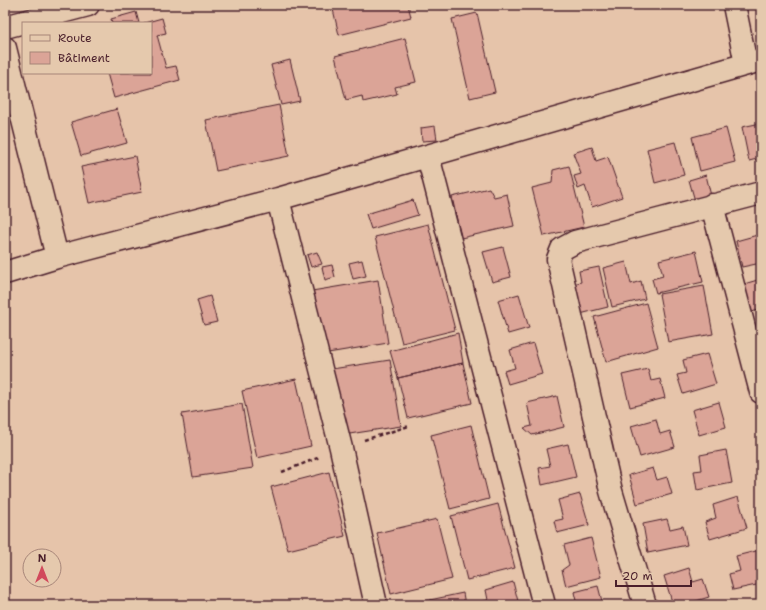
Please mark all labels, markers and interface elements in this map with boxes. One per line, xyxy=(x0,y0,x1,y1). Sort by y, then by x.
legend xyxy=(22,22,152,74)
text: Route xyxy=(58,30,92,46)
text: Bâtiment xyxy=(58,50,110,66)
north arrow xyxy=(22,548,62,588)
text: N xyxy=(38,551,47,566)
scale bar xyxy=(616,562,691,588)
text: 20 m xyxy=(622,568,653,584)

